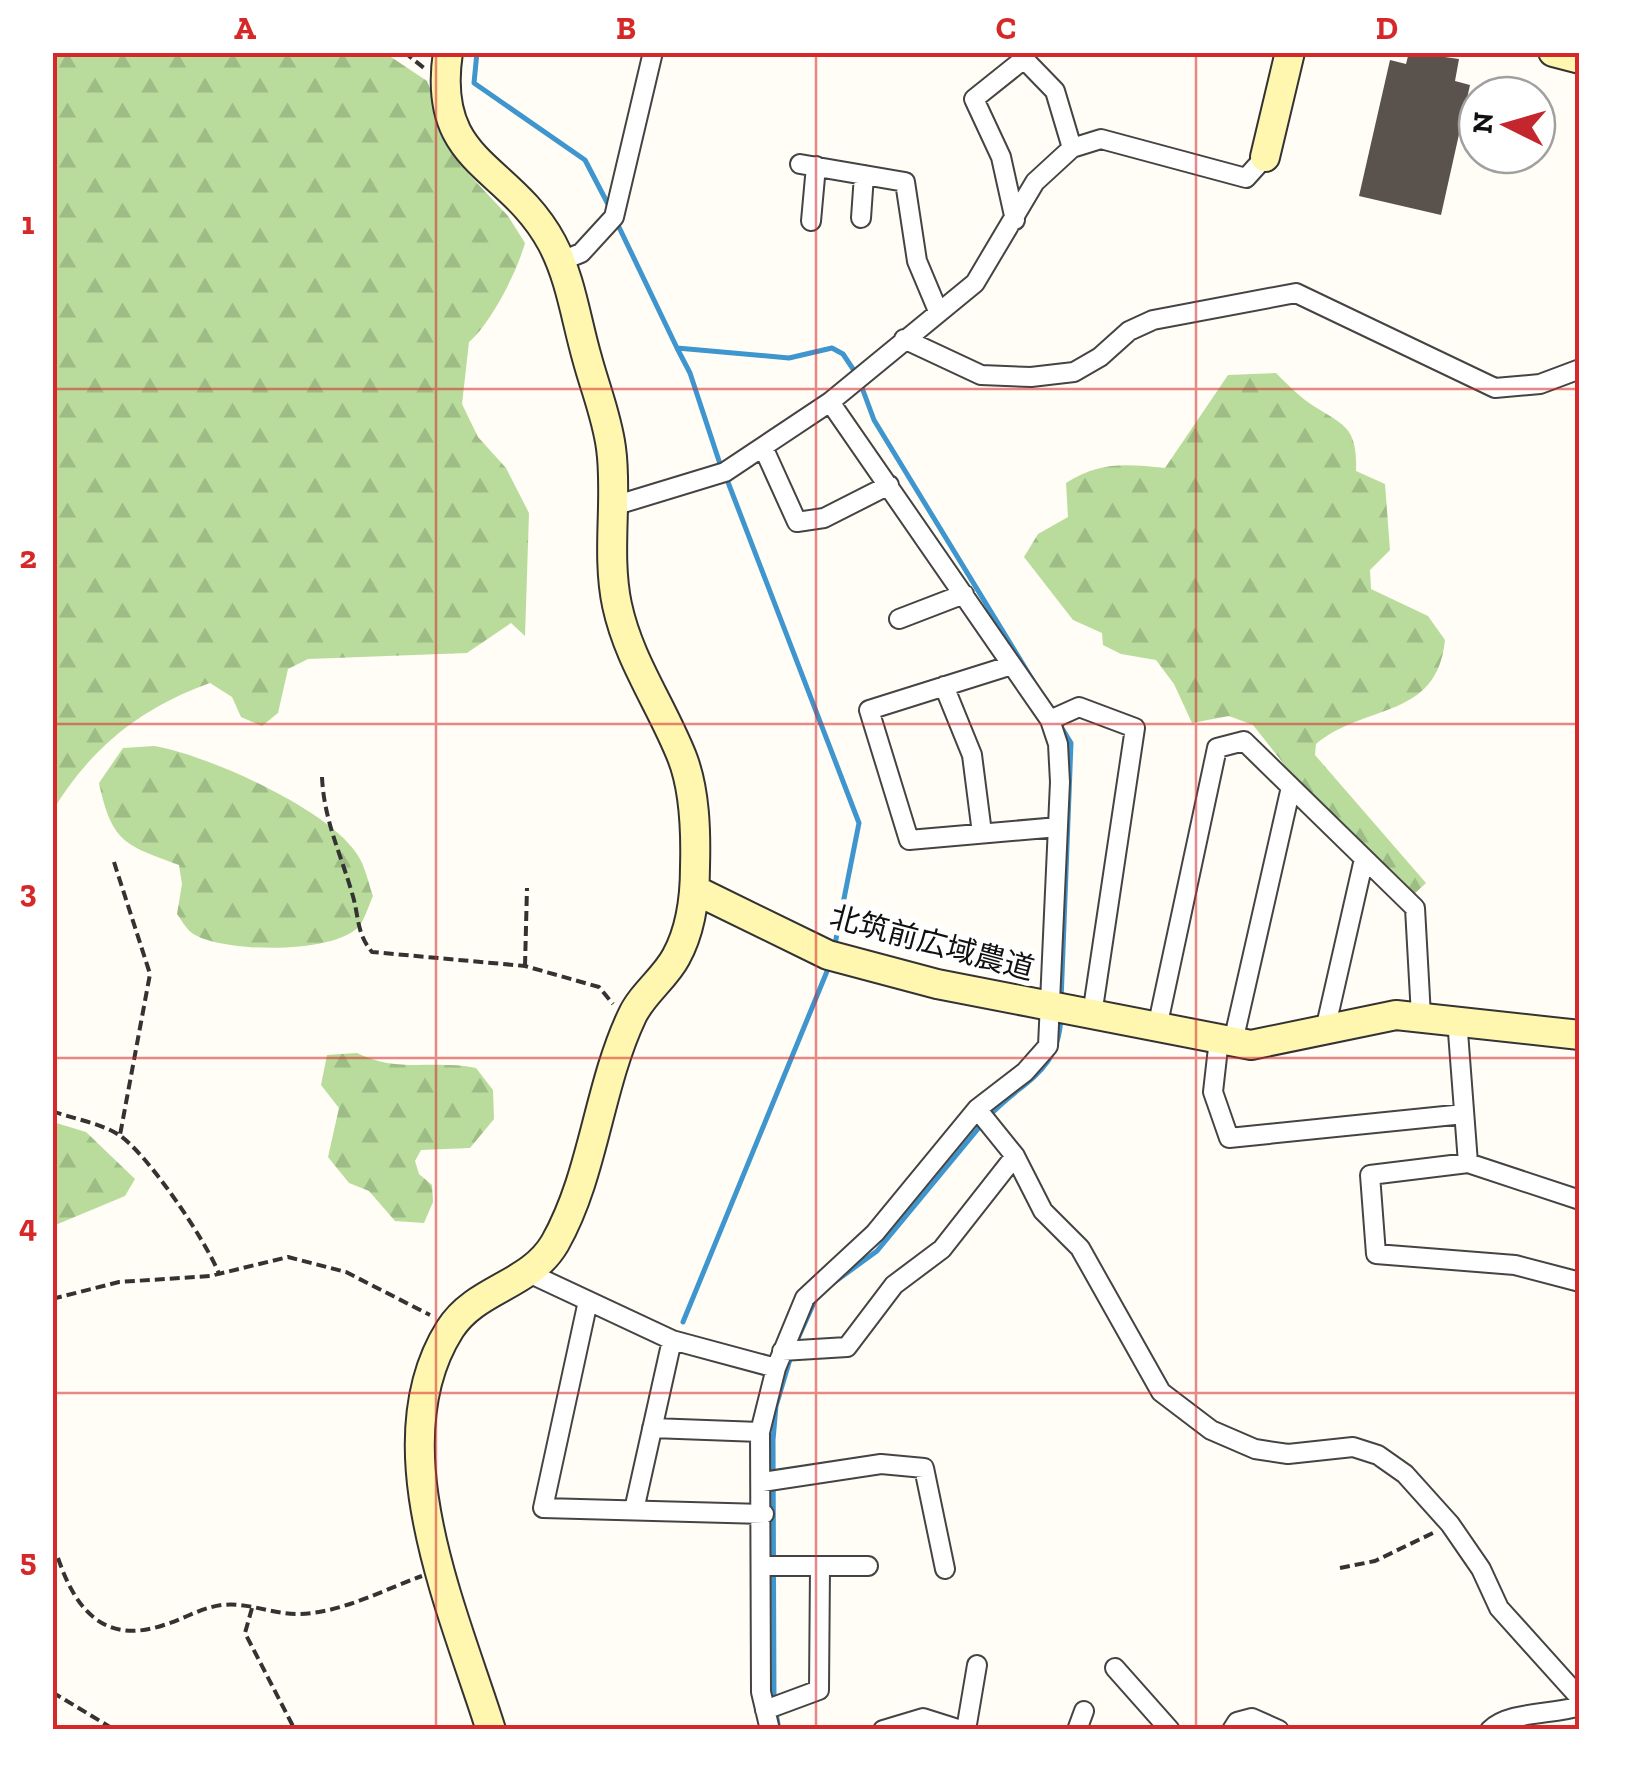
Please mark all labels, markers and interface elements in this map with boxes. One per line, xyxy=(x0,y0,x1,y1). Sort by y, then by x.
text: A xyxy=(234,9,256,47)
text: B xyxy=(616,9,636,47)
text: C xyxy=(996,9,1016,47)
text: D xyxy=(1376,9,1398,47)
north arrow xyxy=(1457,75,1557,175)
text: N xyxy=(1465,111,1500,135)
text: 1 xyxy=(22,204,35,242)
text: 2 xyxy=(19,538,37,576)
text: 3 xyxy=(19,872,37,910)
street label: 北筑前広域農道 xyxy=(826,898,1038,988)
text: 4 xyxy=(19,1207,37,1245)
text: 5 xyxy=(20,1541,36,1579)

